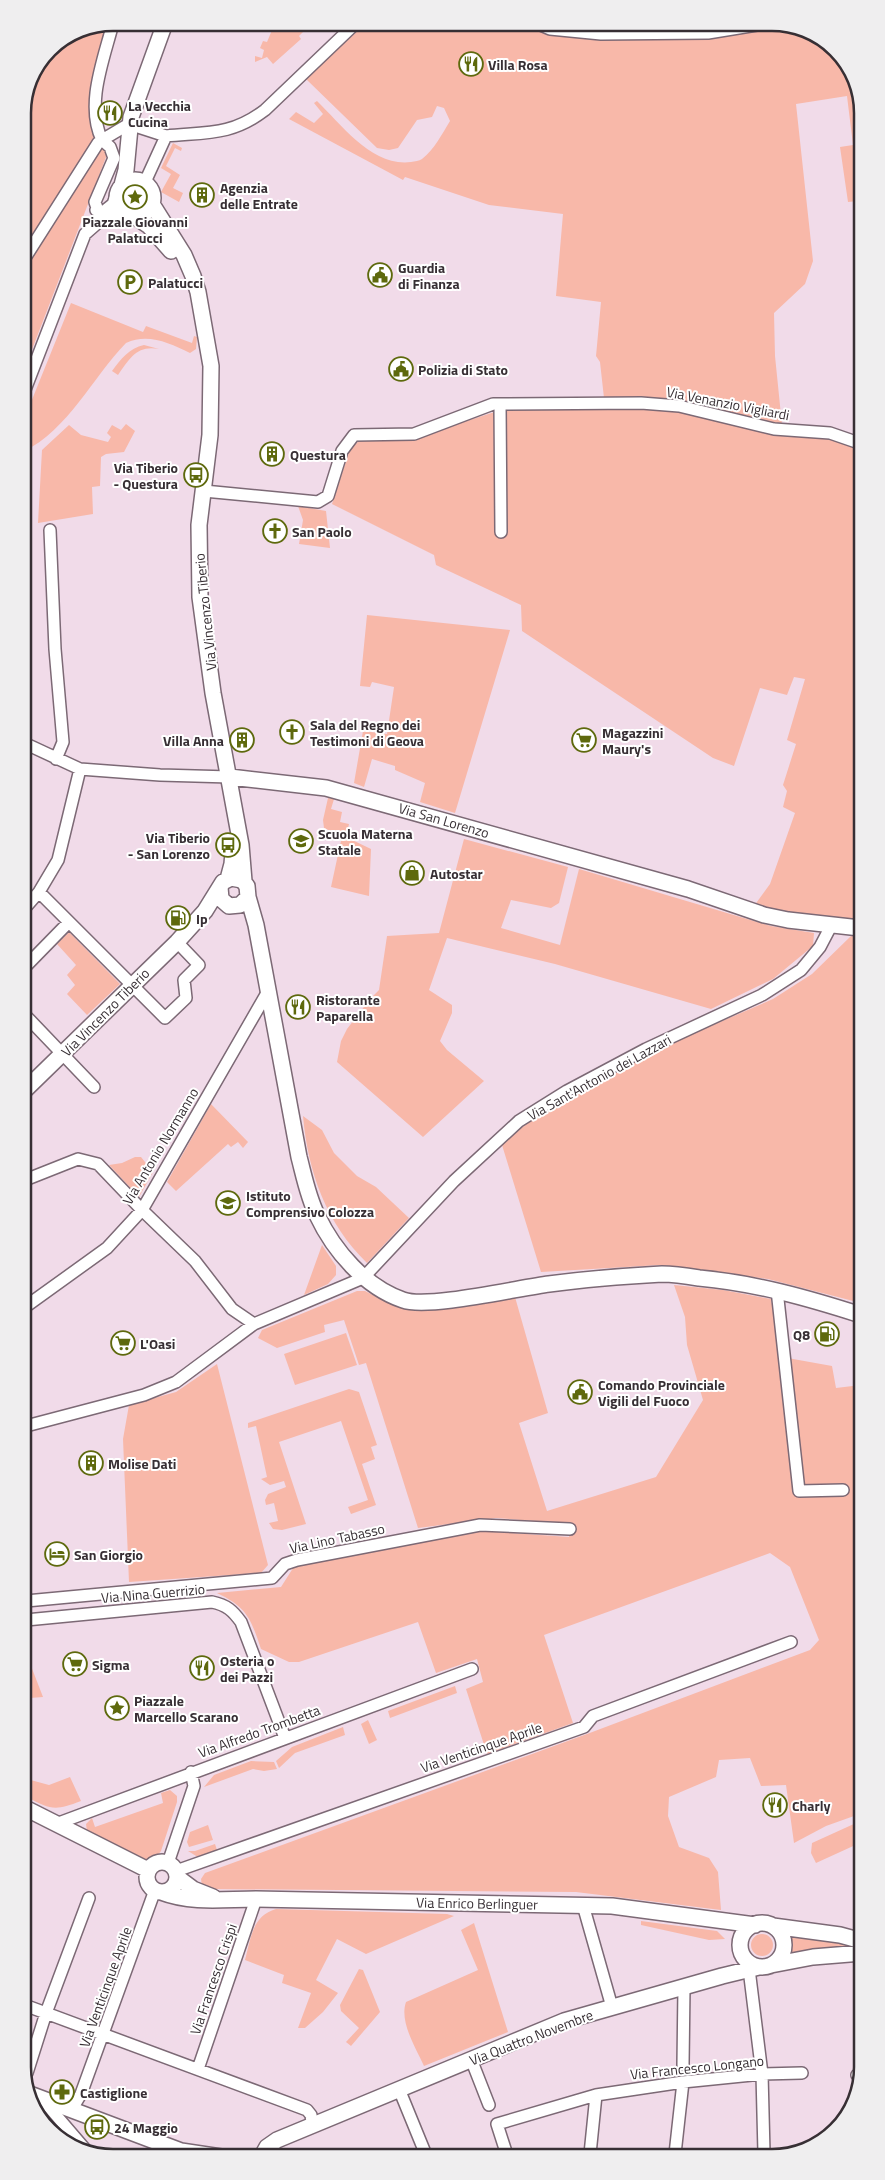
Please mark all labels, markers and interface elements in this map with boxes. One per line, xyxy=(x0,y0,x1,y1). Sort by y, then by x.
restaurant icon: Villa Rosa xyxy=(458,51,484,77)
place label: Villa Rosa xyxy=(488,54,548,75)
place label: La Vecchia Cucina xyxy=(128,95,191,132)
restaurant icon: La Vecchia Cucina xyxy=(97,100,123,126)
place label: Agenzia delle Entrate xyxy=(220,177,298,214)
building icon: Agenzia delle Entrate xyxy=(189,182,215,208)
place icon: Piazzale Giovanni Palatucci xyxy=(122,184,148,210)
place label: Piazzale Giovanni Palatucci xyxy=(82,211,188,248)
place label: Guardia di Finanza xyxy=(398,257,460,294)
public building icon: Guardia di Finanza xyxy=(367,262,393,288)
parking icon: Palatucci xyxy=(117,269,143,295)
place label: Palatucci xyxy=(148,272,203,293)
public building icon: Polizia di Stato xyxy=(388,356,414,382)
place label: Polizia di Stato xyxy=(418,359,508,380)
street label: Via Venanzio Vigliardi xyxy=(665,381,791,425)
building icon: Questura xyxy=(259,441,285,467)
place label: Questura xyxy=(290,444,346,465)
place label: Via Tiberio - Questura xyxy=(113,457,178,494)
bus stop icon: Via Tiberio - Questura xyxy=(183,462,209,488)
church icon: San Paolo xyxy=(262,518,288,544)
place label: San Paolo xyxy=(292,521,352,542)
street label: Via Vincenzo Tiberio xyxy=(188,552,222,672)
place label: Sala del Regno dei Testimoni di Geova xyxy=(310,714,424,751)
church icon: Sala del Regno dei Testimoni di Geova xyxy=(279,719,305,745)
place label: Magazzini Maury's xyxy=(602,722,663,759)
building icon: Villa Anna xyxy=(229,727,255,753)
supermarket icon: Magazzini Maury's xyxy=(571,727,597,753)
place label: Villa Anna xyxy=(163,730,224,751)
street label: Via San Lorenzo xyxy=(396,797,492,843)
place label: Scuola Materna Statale xyxy=(318,823,413,860)
place label: Via Tiberio - San Lorenzo xyxy=(128,827,210,864)
school or university icon: Scuola Materna Statale xyxy=(288,828,314,854)
bus stop icon: Via Tiberio - San Lorenzo xyxy=(215,832,241,858)
shop icon: Autostar xyxy=(399,860,425,886)
place label: Autostar xyxy=(430,863,483,884)
fuel station icon: Ip xyxy=(165,905,191,931)
place label: Ip xyxy=(196,908,208,929)
street label: Via Vincenzo Tiberio xyxy=(56,963,154,1061)
place label: Ristorante Paparella xyxy=(316,989,380,1026)
restaurant icon: Ristorante Paparella xyxy=(285,994,311,1020)
street label: Via Sant'Antonio dei Lazzari xyxy=(523,1029,675,1125)
street label: Via Antonio Normanno xyxy=(117,1083,203,1209)
place label: Istituto Comprensivo Colozza xyxy=(246,1185,374,1222)
school or university icon: Istituto Comprensivo Colozza xyxy=(215,1190,241,1216)
fuel station icon: Q8 xyxy=(814,1321,840,1347)
place label: Q8 xyxy=(793,1324,810,1345)
supermarket icon: L'Oasi xyxy=(110,1330,136,1356)
place label: L'Oasi xyxy=(140,1333,175,1354)
place label: Comando Provinciale Vigili del Fuoco xyxy=(598,1374,725,1411)
public building icon: Comando Provinciale Vigili del Fuoco xyxy=(567,1379,593,1405)
building icon: Molise Dati xyxy=(78,1450,104,1476)
place label: Molise Dati xyxy=(108,1453,176,1474)
street label: Via Lino Tabasso xyxy=(287,1518,387,1558)
hotel icon: San Giorgio xyxy=(44,1541,70,1567)
place label: San Giorgio xyxy=(74,1544,143,1565)
street label: Via Nina Guerrizio xyxy=(100,1578,206,1608)
place label: Osteria o dei Pazzi xyxy=(220,1650,274,1687)
supermarket icon: Sigma xyxy=(62,1651,88,1677)
place label: Sigma xyxy=(92,1654,130,1675)
restaurant icon: Osteria o dei Pazzi xyxy=(189,1655,215,1681)
place label: Piazzale Marcello Scarano xyxy=(134,1690,238,1727)
place icon: Piazzale Marcello Scarano xyxy=(104,1695,130,1721)
street label: Via Alfredo Trombetta xyxy=(195,1699,323,1763)
street label: Via Venticinque Aprile xyxy=(417,1716,545,1778)
restaurant icon: Charly xyxy=(762,1792,788,1818)
place label: Charly xyxy=(792,1795,831,1816)
street label: Via Enrico Berlinguer xyxy=(416,1891,538,1915)
street label: Via Francesco Crispi xyxy=(184,1921,242,2037)
street label: Via Venticinque Aprile xyxy=(73,1924,137,2050)
street label: Via Quattro Novembre xyxy=(466,2004,596,2070)
street label: Via Francesco Longano xyxy=(629,2050,765,2084)
pharmacy icon: Castiglione xyxy=(49,2079,75,2105)
place label: Castiglione xyxy=(80,2082,147,2103)
bus stop icon: 24 Maggio xyxy=(84,2114,110,2140)
place label: 24 Maggio xyxy=(114,2117,178,2138)

